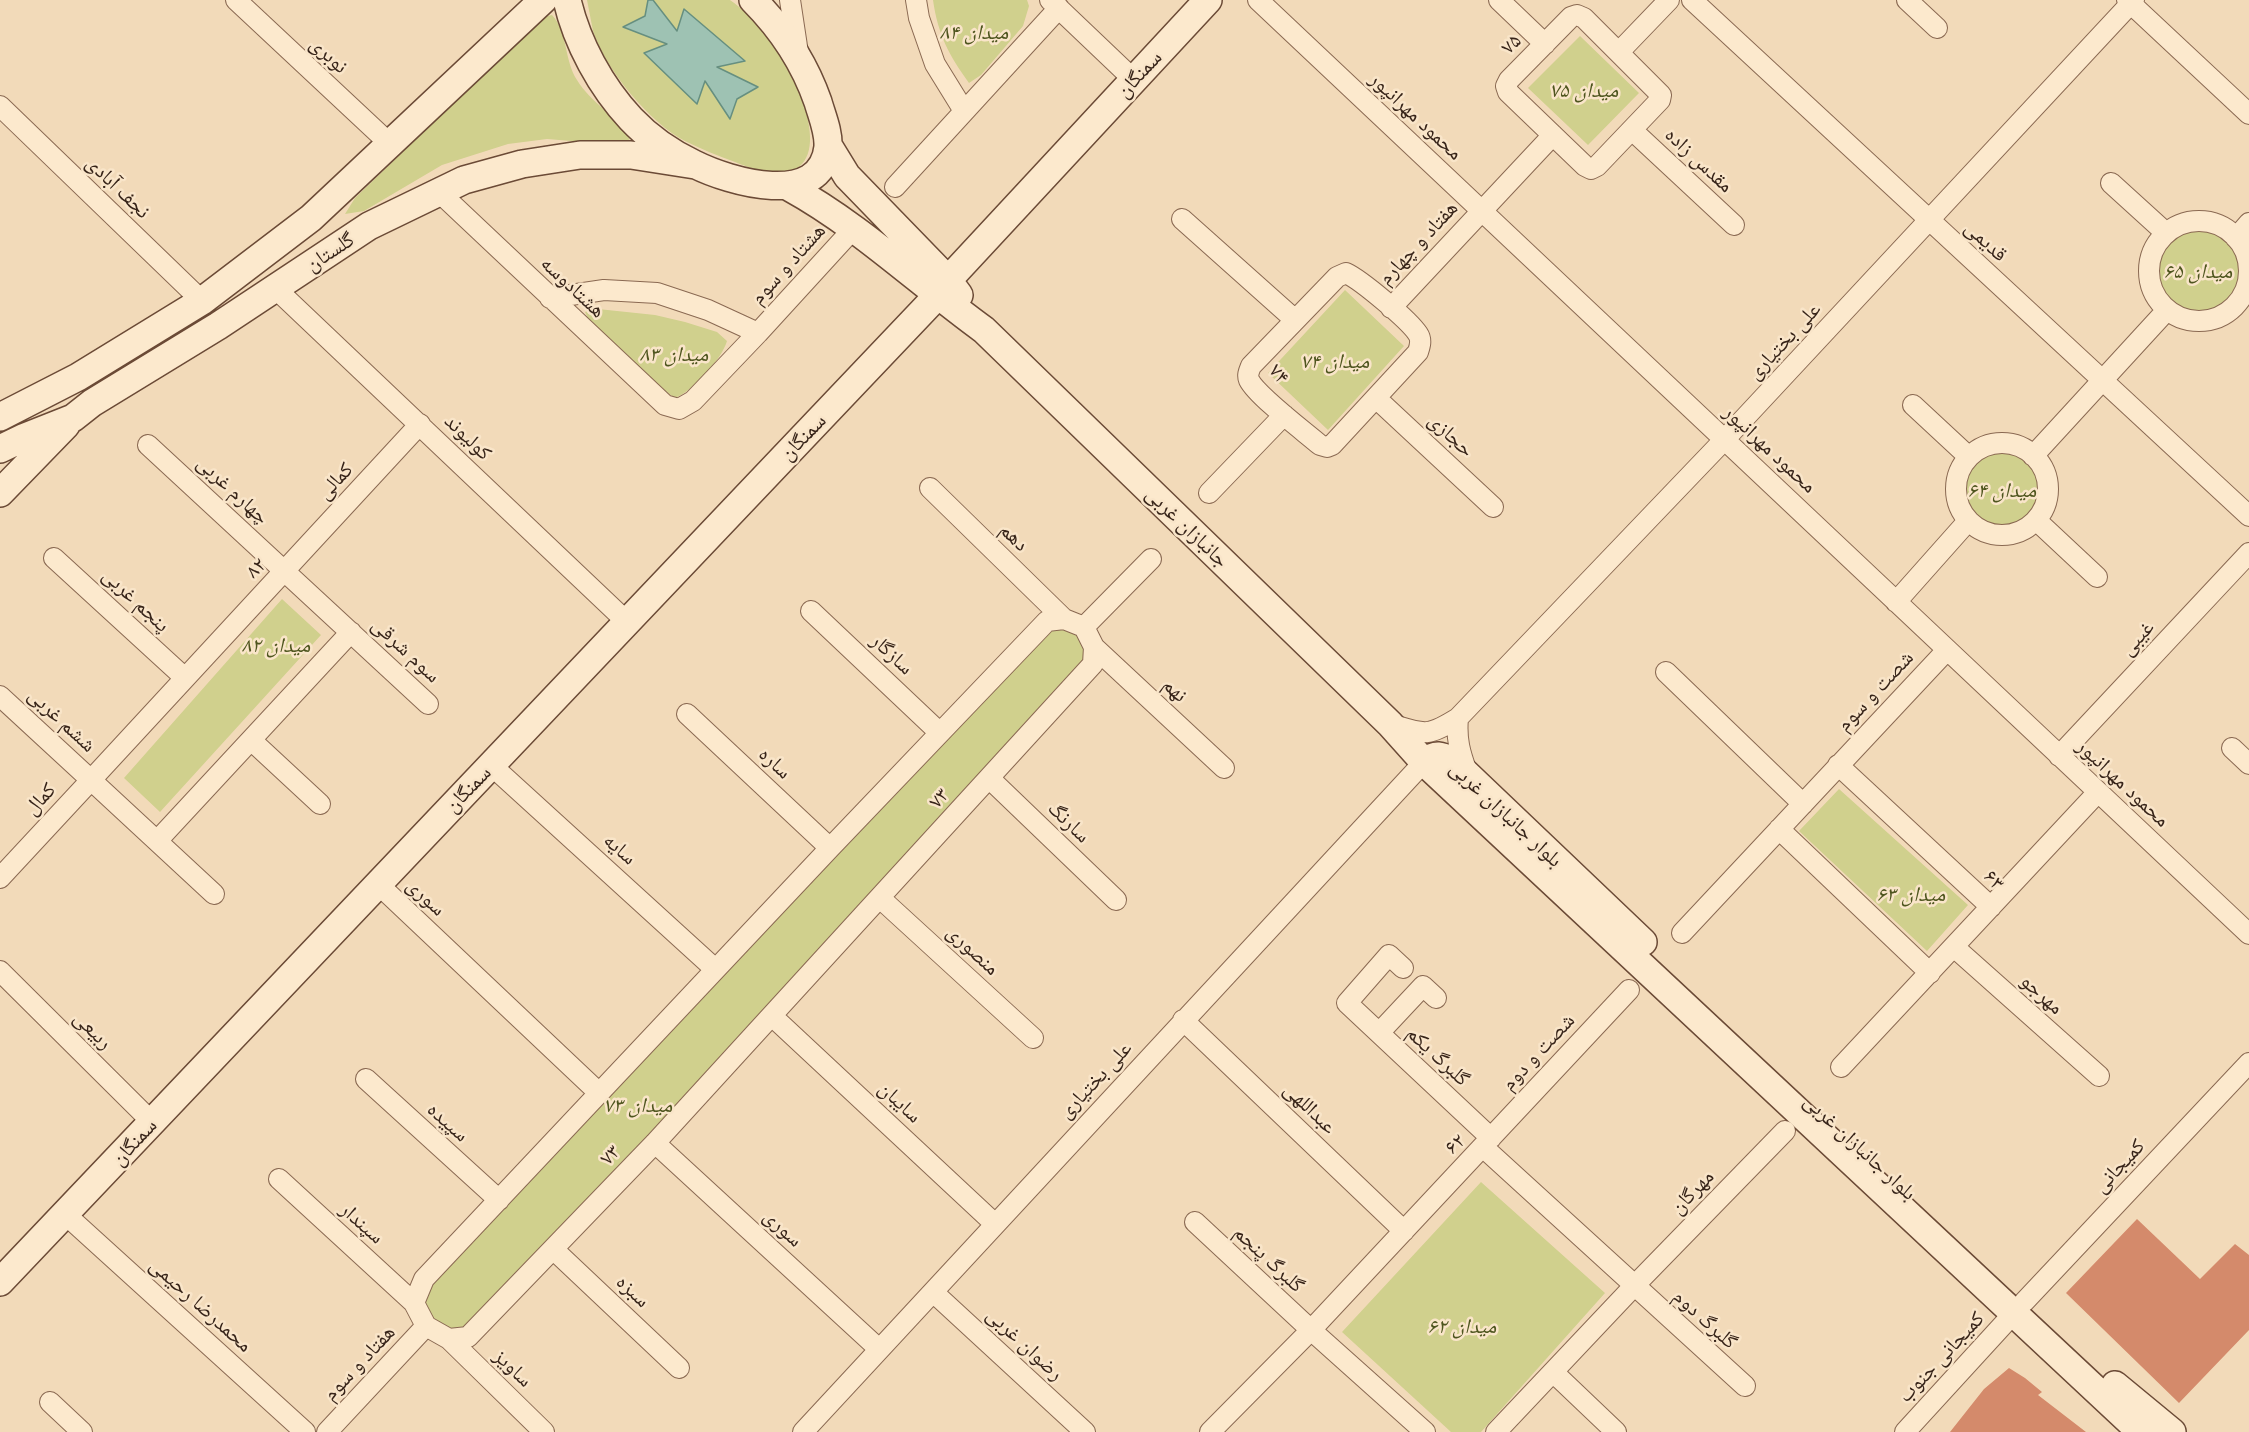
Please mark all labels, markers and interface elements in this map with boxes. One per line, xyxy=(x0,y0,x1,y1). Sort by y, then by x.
park label: میدان ۸۴ xyxy=(940,19,1008,45)
street label: ۷۵ xyxy=(1495,28,1527,60)
street label: نوبری xyxy=(305,31,353,79)
street label: سمنگان xyxy=(1111,45,1167,103)
street label: محمود مهرانپور xyxy=(1364,66,1468,166)
park label: میدان ۷۵ xyxy=(1550,77,1618,103)
street label: مقدس زاده xyxy=(1659,122,1739,198)
street label: نجف آبادی xyxy=(81,150,155,224)
street label: هفتاد و چهارم xyxy=(1373,196,1463,290)
street label: قدیمی xyxy=(1959,215,2013,267)
street label: هشتاد و سوم xyxy=(745,218,831,310)
street label: گلستان xyxy=(301,227,359,277)
street label: هشتادوسه xyxy=(535,251,611,323)
park label: میدان ۶۵ xyxy=(2164,258,2232,284)
street label: علی بختیاری xyxy=(1742,297,1826,385)
park label: میدان ۸۳ xyxy=(640,341,708,367)
park label: میدان ۷۴ xyxy=(1301,348,1369,374)
street label: ۷۴ xyxy=(1263,359,1295,389)
street label: محمود مهرانپور xyxy=(1718,399,1822,499)
street label: حجازی xyxy=(1423,407,1479,463)
street label: کولیوند xyxy=(439,408,497,466)
street label: سمنگان xyxy=(775,408,831,466)
street label: چهارم غربی xyxy=(192,450,274,530)
street label: کمالی xyxy=(312,457,358,505)
park label: میدان ۶۴ xyxy=(1968,477,2036,503)
street label: جانبازان غربی xyxy=(1140,481,1234,573)
street label: دهم xyxy=(994,517,1034,557)
street label: ۸۲ xyxy=(240,552,272,584)
street label: پنجم غربی xyxy=(97,563,175,637)
street label: سوم شرقی xyxy=(366,612,446,688)
street label: غیبی xyxy=(2115,615,2159,661)
street label: سازگار xyxy=(865,628,919,680)
park label: میدان ۸۲ xyxy=(242,632,310,658)
street label: شصت و سوم xyxy=(1831,645,1919,737)
street label: نهم xyxy=(1157,672,1193,708)
street label: ششم غربی xyxy=(23,682,101,758)
street label: محمود مهرانپور xyxy=(2071,733,2175,833)
street label: ساره xyxy=(753,742,797,784)
street label: بلوار جانبازان غربی xyxy=(1444,755,1568,873)
street label: سمنگان xyxy=(440,760,496,818)
street label: کمال xyxy=(19,778,61,820)
street label: ۷۳ xyxy=(923,783,955,813)
street label: سارنگ xyxy=(1043,796,1095,848)
street label: سایه xyxy=(598,828,642,870)
street label: ۶۳ xyxy=(1978,865,2010,895)
street label: سوری xyxy=(401,873,451,921)
park label: میدان ۶۳ xyxy=(1877,881,1945,907)
street label: منصوری xyxy=(941,919,1005,981)
street label: مهرجو xyxy=(2015,968,2069,1020)
street label: ربیعی xyxy=(68,1005,118,1055)
street label: شصت و دوم xyxy=(1496,1008,1580,1096)
street label: گلبرگ یکم xyxy=(1401,1021,1475,1091)
street label: علی بختیاری xyxy=(1053,1036,1137,1124)
street label: سایبان xyxy=(873,1076,927,1128)
street label: عبداللهی xyxy=(1278,1077,1342,1139)
street label: بلوار جانبازان غربی xyxy=(1798,1088,1922,1206)
park label: میدان ۷۳ xyxy=(604,1092,672,1118)
street label: سپیده xyxy=(422,1097,474,1147)
street label: سمنگان xyxy=(106,1113,162,1171)
street label: ۶۲ xyxy=(1440,1128,1470,1160)
street label: کمیجانی xyxy=(2088,1134,2150,1198)
street label: ۷۳ xyxy=(594,1139,626,1171)
street label: مهرگان xyxy=(1665,1164,1719,1220)
street label: سپندار xyxy=(335,1197,389,1249)
street label: سوری xyxy=(758,1204,808,1252)
street label: گلبرگ پنجم xyxy=(1228,1220,1310,1298)
street label: محمدرضا رحیمی xyxy=(144,1252,258,1358)
street label: سبزه xyxy=(611,1269,655,1313)
street label: گلبرگ دوم xyxy=(1668,1284,1742,1354)
street label: رضوان غربی xyxy=(981,1302,1069,1386)
street label: کمیجانی جنوب xyxy=(1892,1306,1990,1408)
park label: میدان ۶۲ xyxy=(1428,1313,1496,1339)
street label: هفتاد و سوم xyxy=(318,1320,400,1406)
street label: ساویز xyxy=(488,1343,538,1393)

